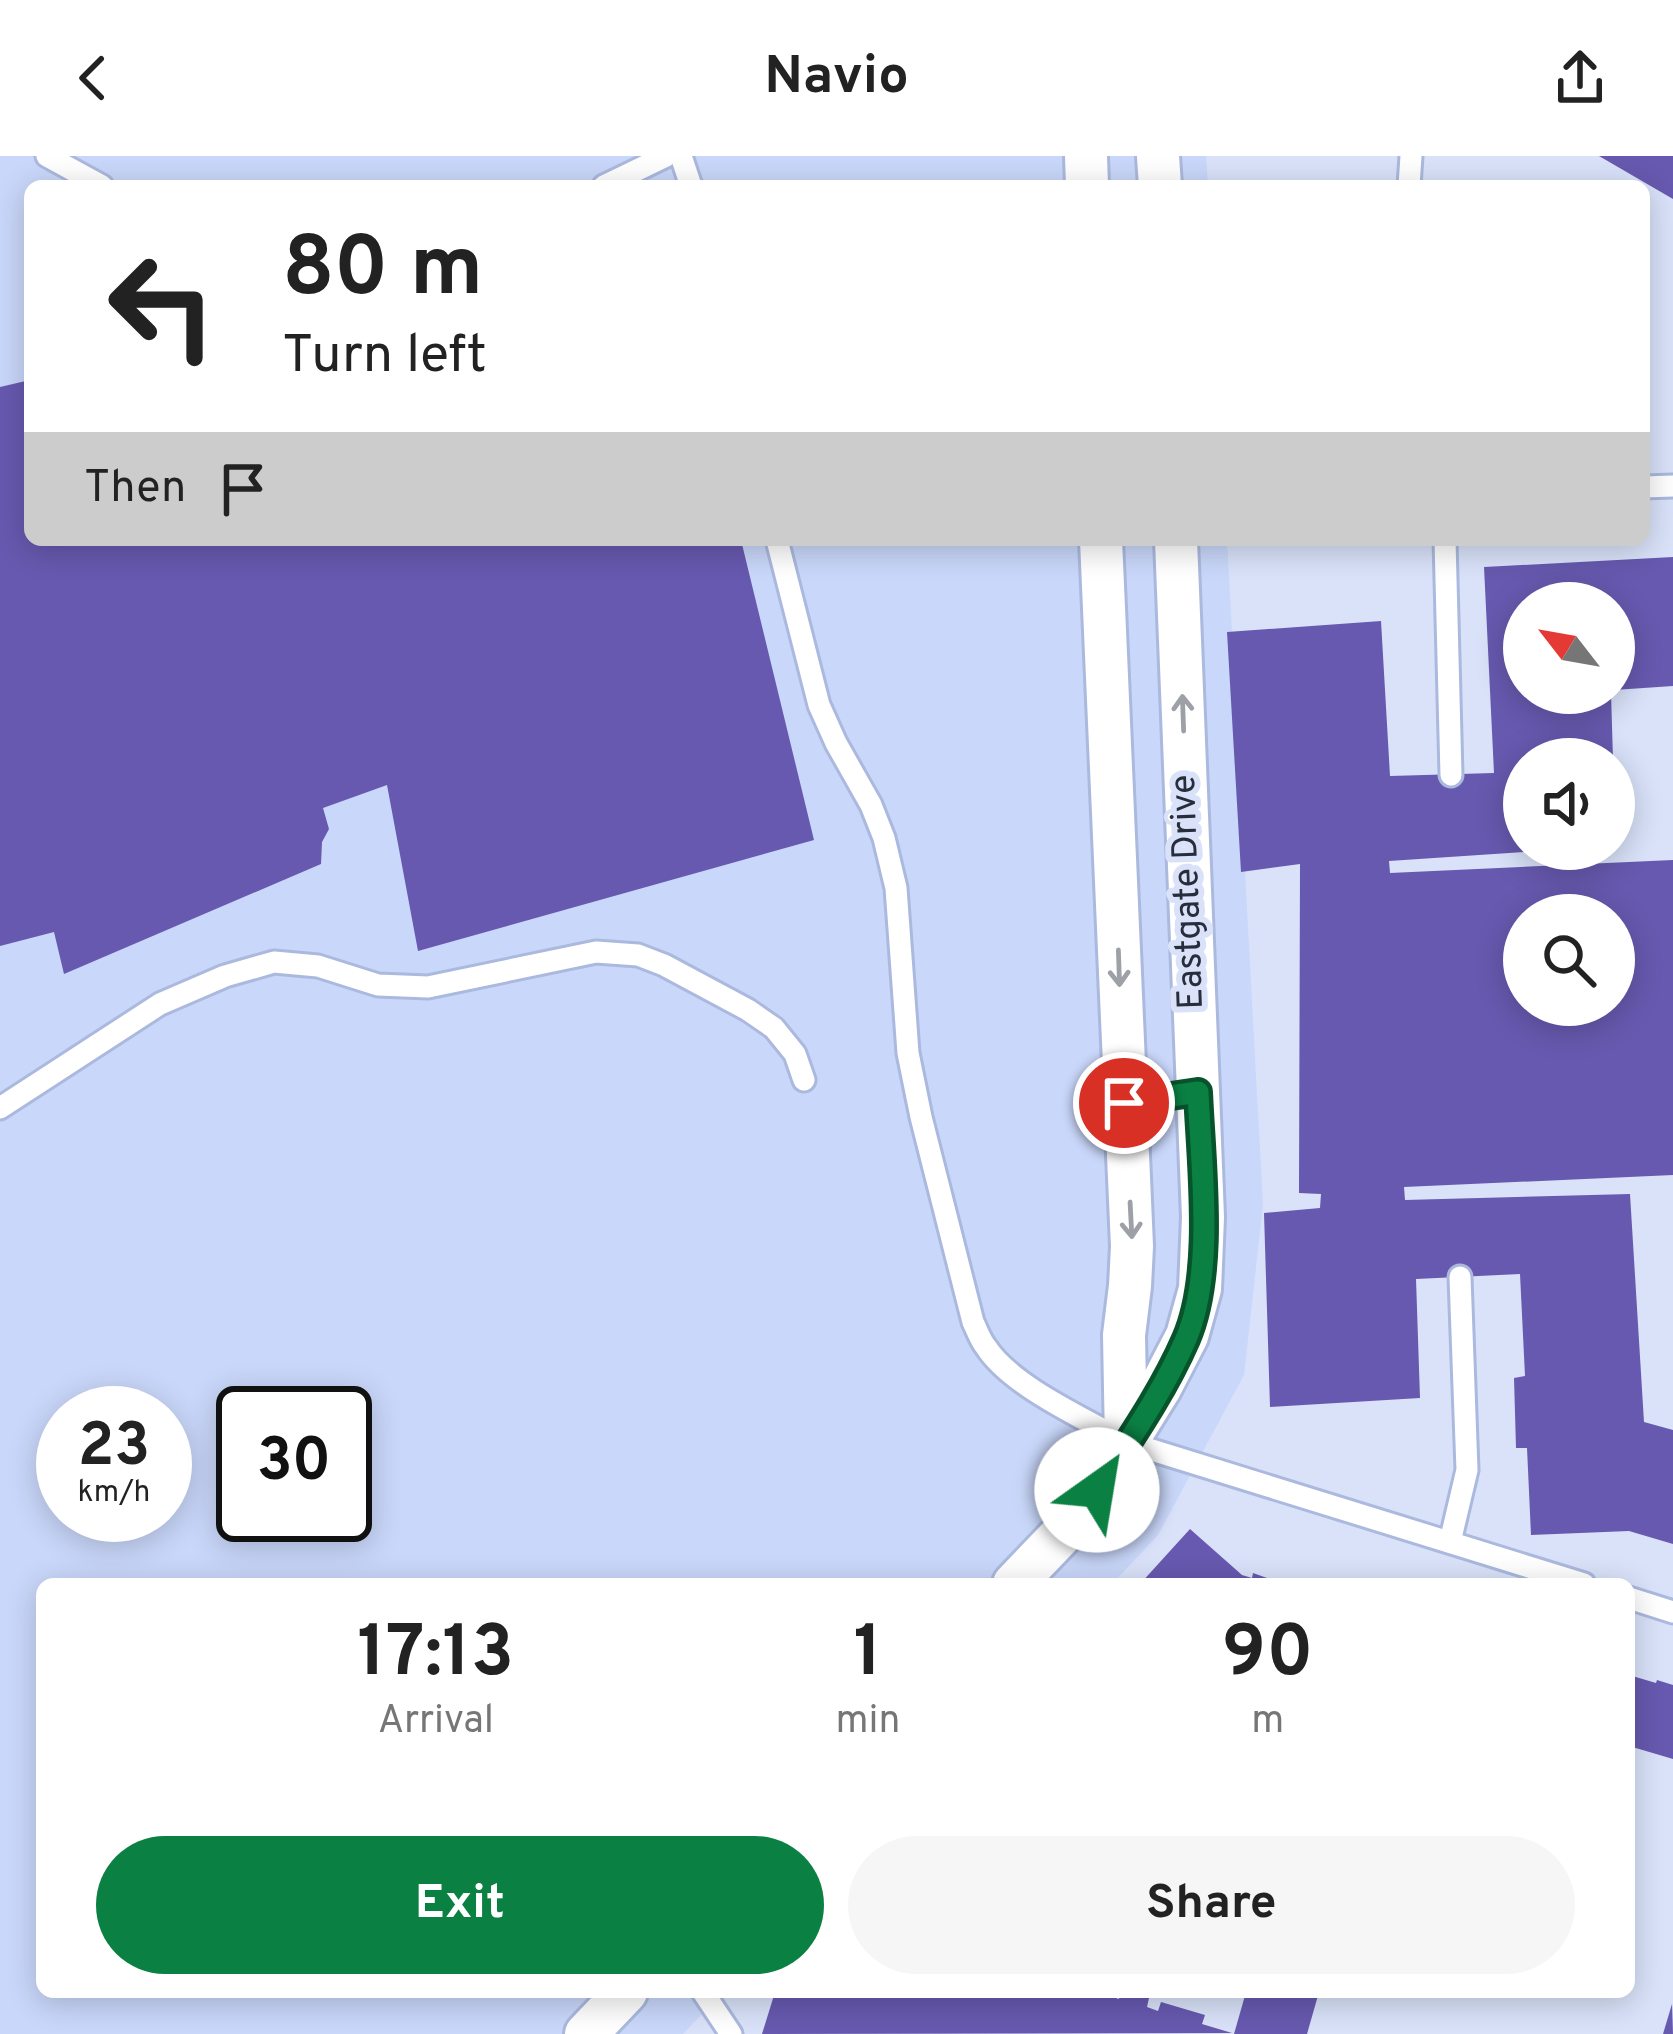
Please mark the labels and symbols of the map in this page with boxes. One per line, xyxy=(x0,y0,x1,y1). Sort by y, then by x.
north arrow xyxy=(1503,582,1635,714)
one-way arrow xyxy=(1171,694,1194,733)
street label: Eastgate Drive xyxy=(1162,774,1216,1010)
one-way arrow xyxy=(1108,948,1131,987)
pin xyxy=(1073,1052,1175,1154)
one-way arrow xyxy=(1119,1200,1142,1239)
speed limit sign: 30 xyxy=(216,1386,372,1542)
position arrow xyxy=(1034,1427,1160,1553)

